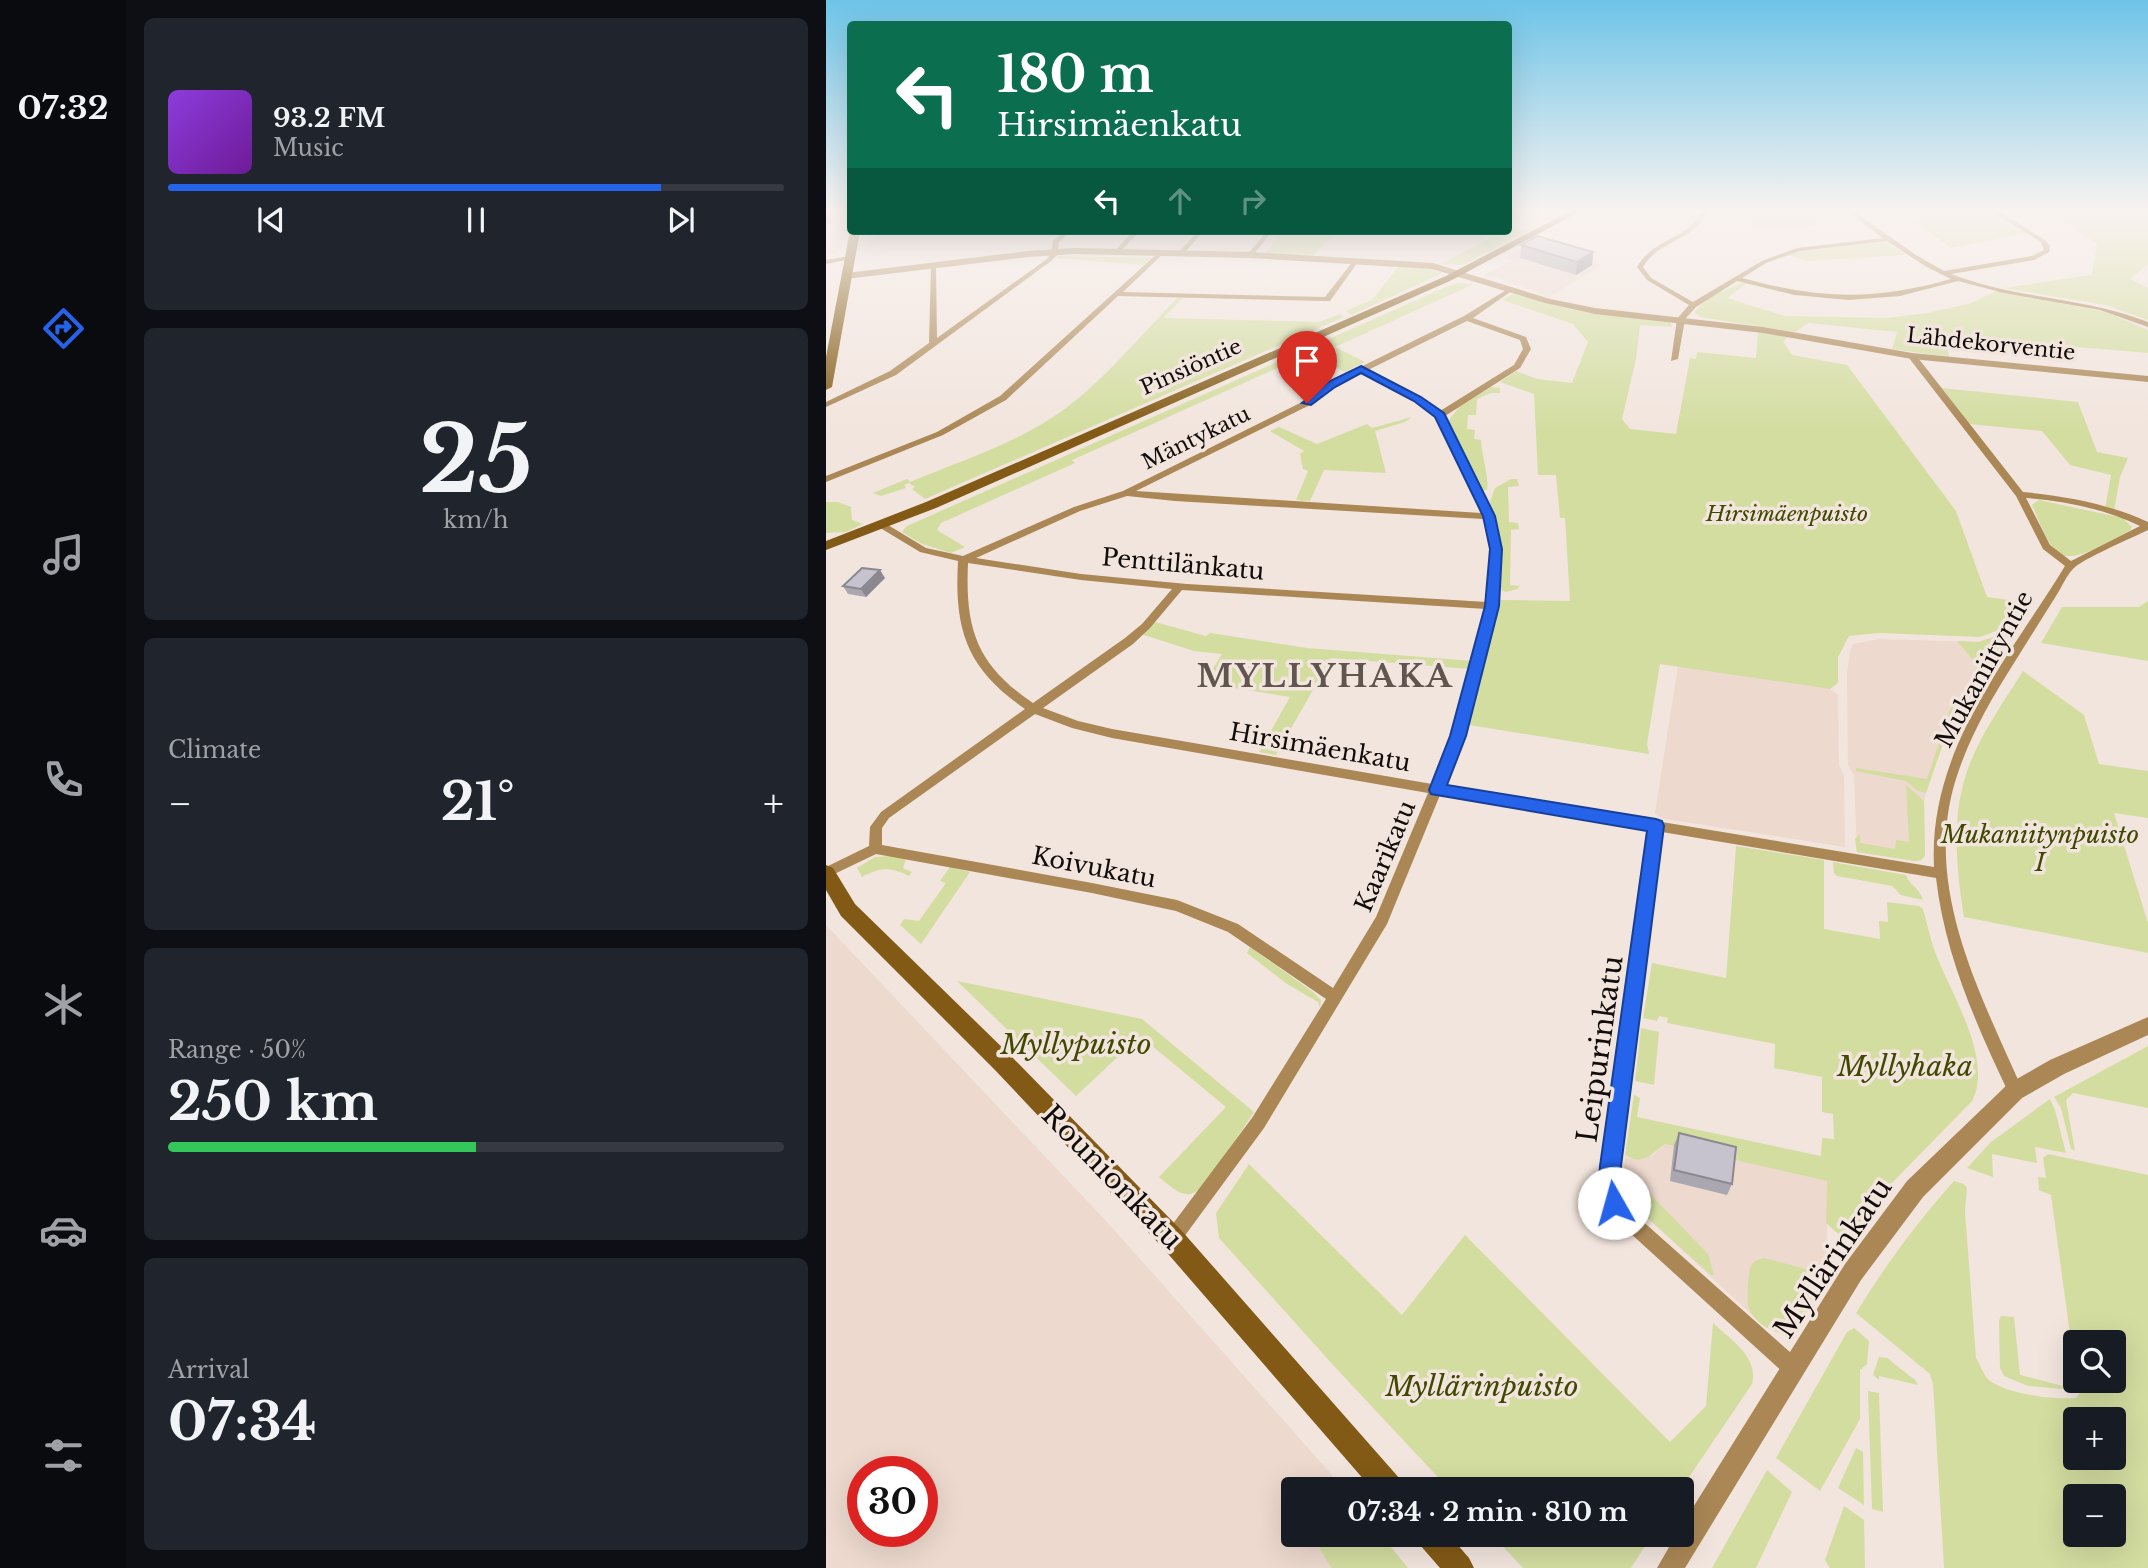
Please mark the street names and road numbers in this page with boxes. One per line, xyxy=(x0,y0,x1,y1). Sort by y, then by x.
street label: Lähdekorventie xyxy=(1905,322,2077,366)
street label: Pinsiöntie xyxy=(1136,333,1246,401)
street label: Mäntykatu xyxy=(1138,401,1254,475)
street label: Penttilänkatu xyxy=(1100,542,1266,586)
street label: Mukaniityntie xyxy=(1929,586,2039,752)
street label: Hirsimäenkatu xyxy=(1227,717,1413,777)
street label: Kaarikatu xyxy=(1349,796,1421,916)
street label: Koivukatu xyxy=(1030,841,1158,893)
street label: Leipurinkatu xyxy=(1570,953,1630,1145)
street label: Rounionkatu xyxy=(1034,1097,1190,1257)
street label: Myllärinkatu xyxy=(1767,1171,1899,1345)

